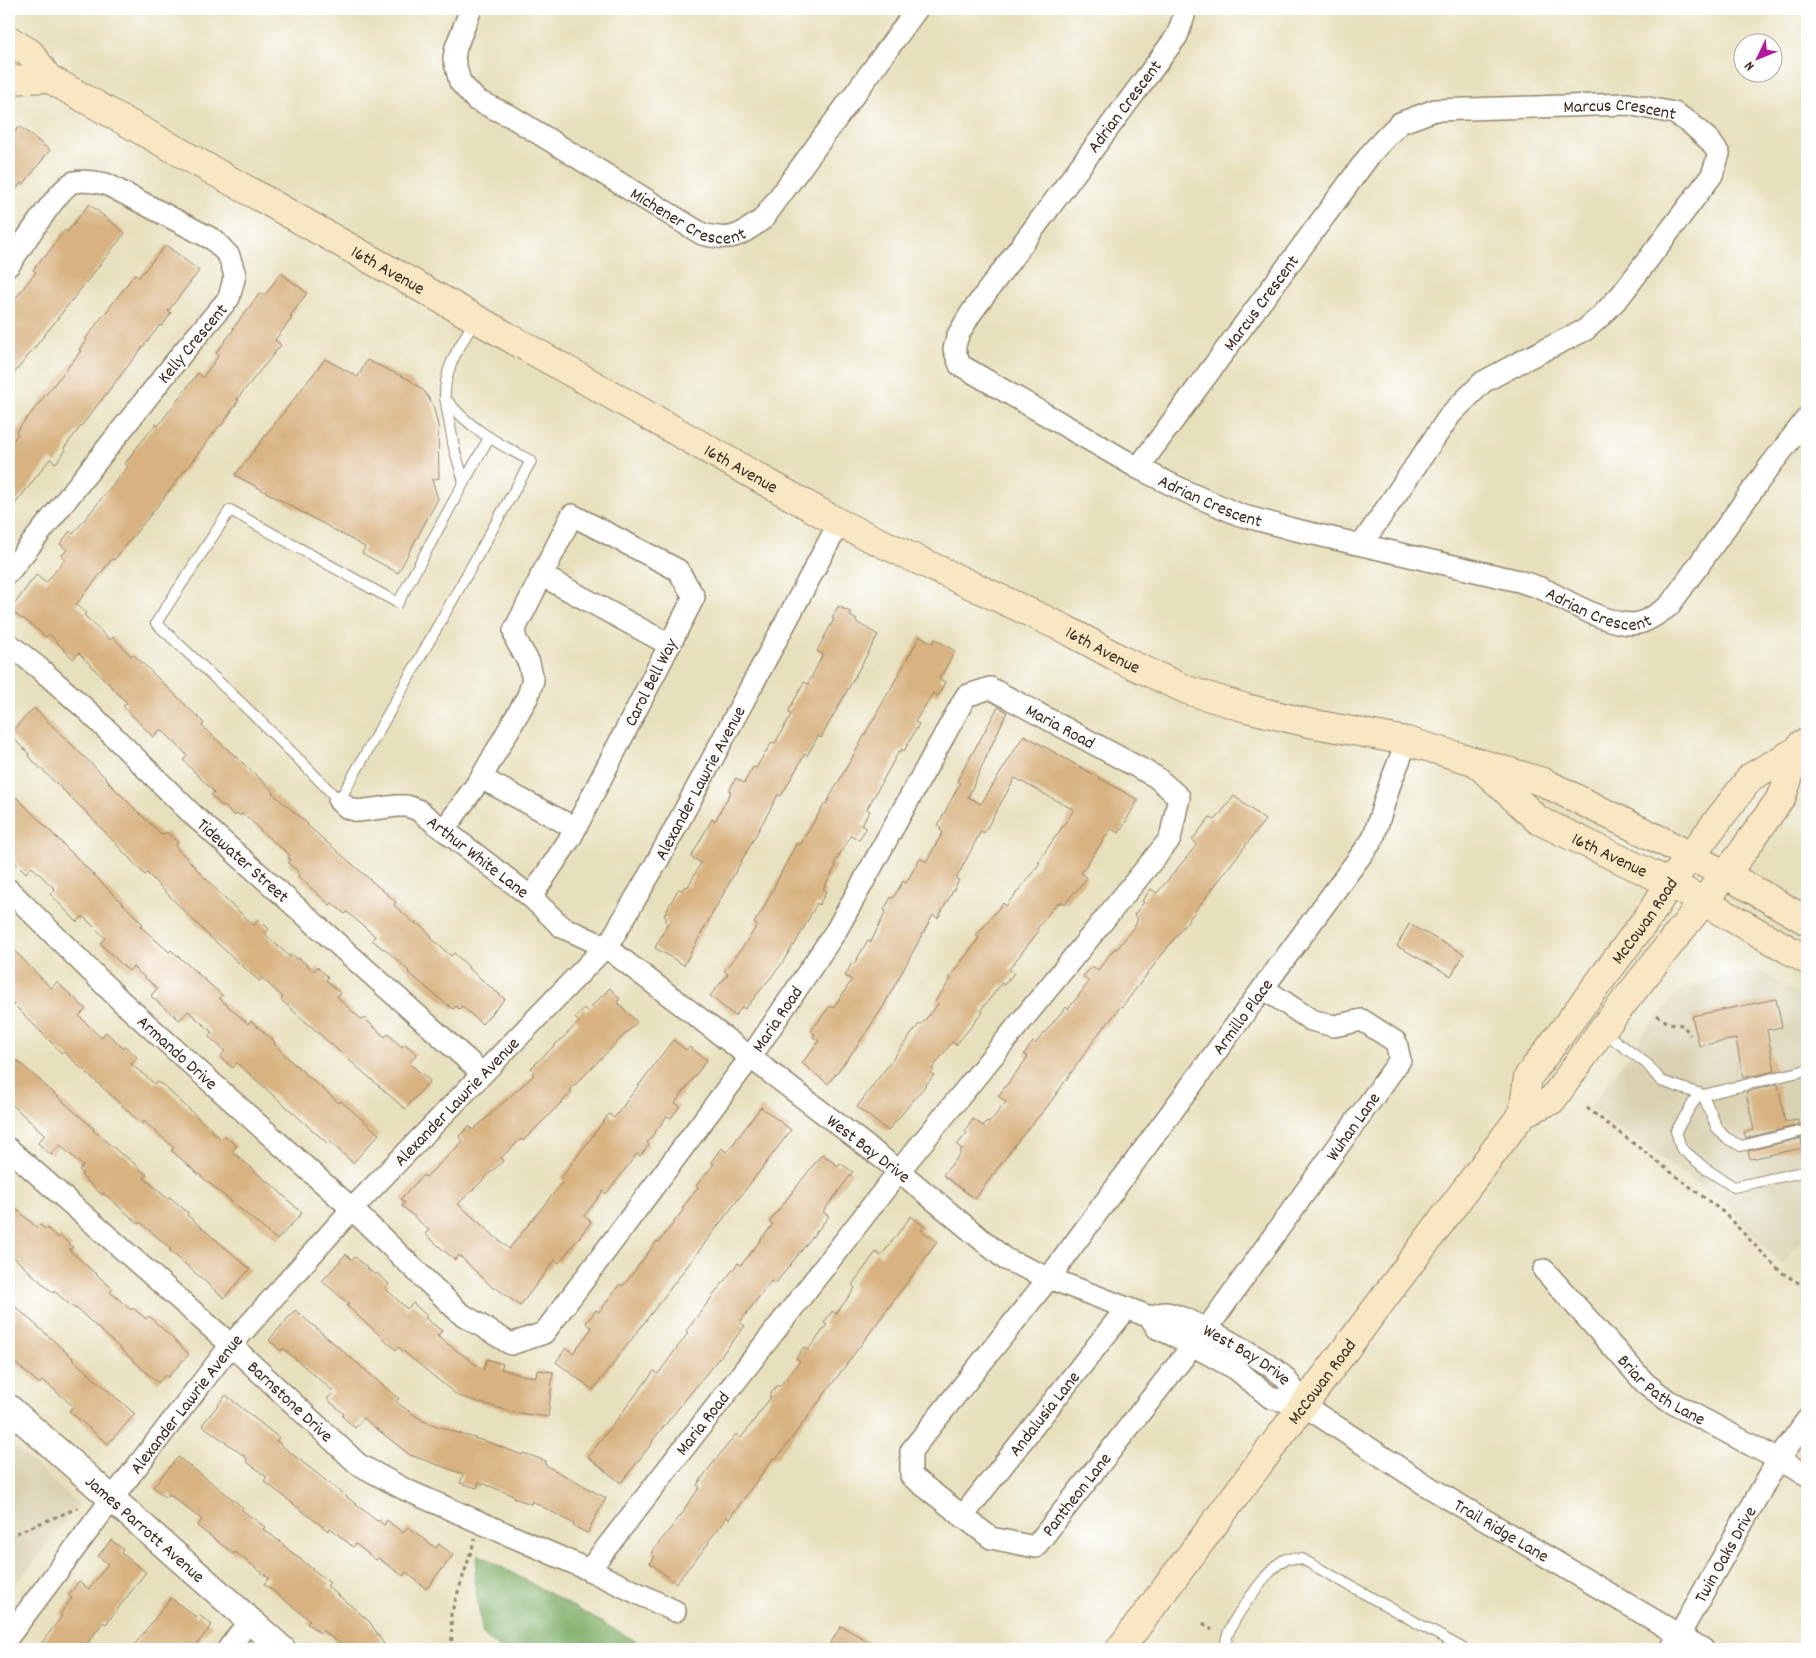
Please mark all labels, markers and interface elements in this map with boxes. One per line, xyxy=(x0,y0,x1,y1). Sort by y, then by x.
north arrow xyxy=(1734,32,1784,82)
street label: Adrian Crescent xyxy=(1083,56,1169,159)
text: N xyxy=(1740,56,1760,75)
street label: Marcus Crescent xyxy=(1563,94,1678,128)
street label: Michener Crescent xyxy=(625,183,752,253)
street label: 16th Avenue xyxy=(346,241,429,302)
street label: Marcus Crescent xyxy=(1219,251,1307,357)
street label: Kelly Crescent xyxy=(153,299,235,390)
street label: 16th Avenue xyxy=(699,439,782,501)
street label: Adrian Crescent xyxy=(1153,470,1265,535)
street label: Adrian Crescent xyxy=(1541,582,1657,639)
street label: 16th Avenue xyxy=(1060,622,1143,682)
street label: Carol Bell Way xyxy=(619,634,685,731)
street label: Maria Road xyxy=(1020,699,1099,757)
street label: Alexander Lawrie Avenue xyxy=(650,702,753,865)
street label: Arthur White Lane xyxy=(421,811,533,906)
street label: Tidewater Street xyxy=(190,814,294,910)
street label: 16th Avenue xyxy=(1567,828,1651,885)
street label: McCowan Road xyxy=(1607,873,1685,970)
street label: Armillo Place xyxy=(1208,975,1281,1061)
street label: Maria Road xyxy=(747,982,810,1058)
street label: Armando Drive xyxy=(130,1011,222,1097)
street label: Alexander Lawrie Avenue xyxy=(389,1033,527,1173)
street label: Wuhan Lane xyxy=(1321,1088,1388,1167)
street label: West Bay Drive xyxy=(820,1110,915,1190)
street label: West Bay Drive xyxy=(1198,1319,1296,1392)
street label: Alexander Lawrie Avenue xyxy=(125,1330,250,1480)
street label: McCowan Road xyxy=(1283,1335,1364,1431)
street label: Briar Path Lane xyxy=(1610,1350,1709,1433)
street label: Barnstone Drive xyxy=(241,1356,338,1449)
street label: Andalusia Lane xyxy=(1004,1367,1087,1463)
street label: Maria Road xyxy=(671,1387,737,1462)
street label: Pantheon Lane xyxy=(1037,1448,1119,1543)
street label: James Parrott Avenue xyxy=(79,1471,209,1590)
street label: Trail Ridge Lane xyxy=(1448,1494,1553,1570)
street label: Twin Oaks Drive xyxy=(1690,1503,1764,1608)

